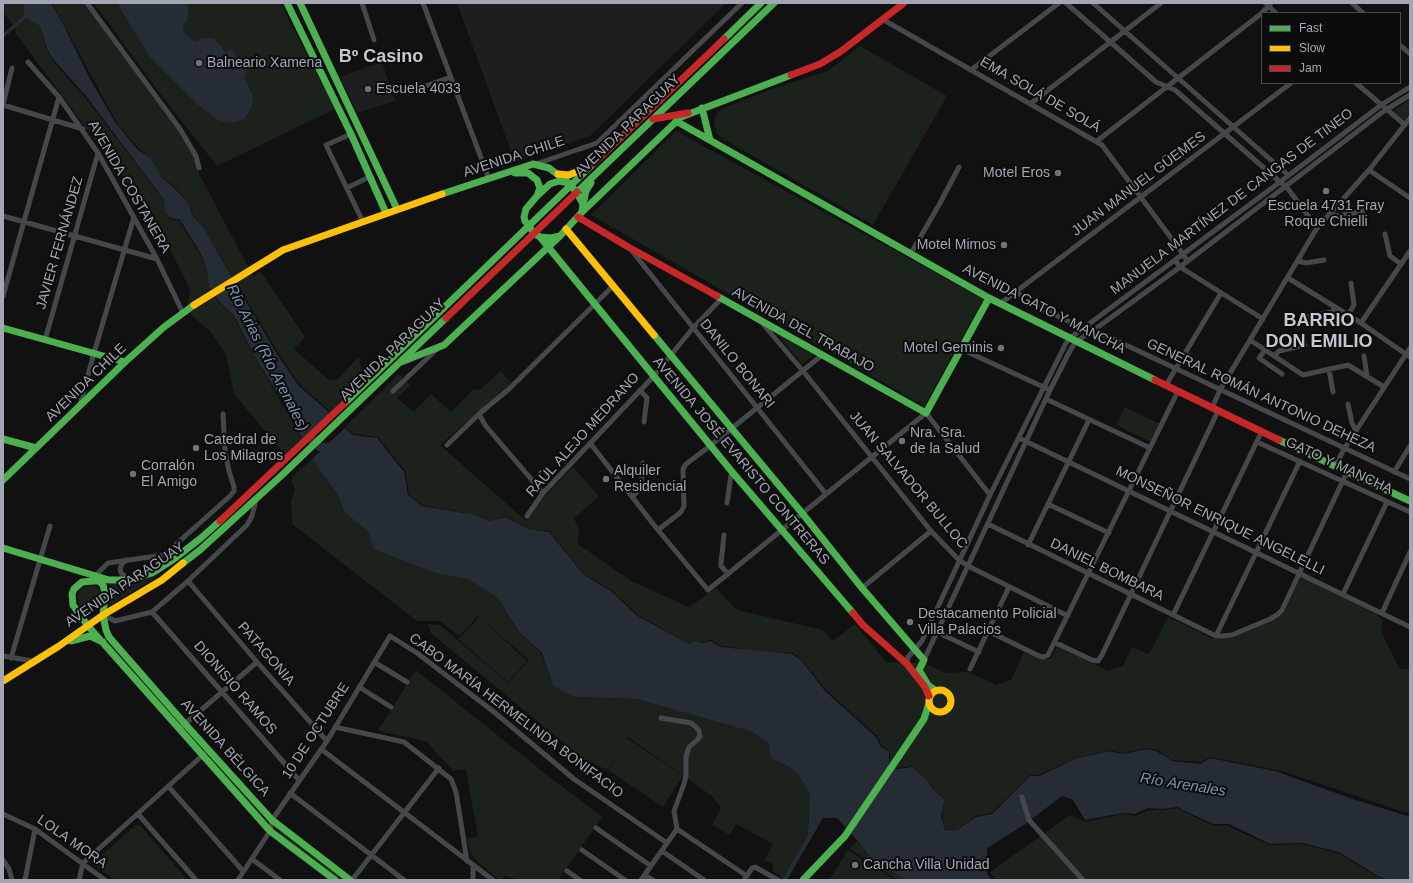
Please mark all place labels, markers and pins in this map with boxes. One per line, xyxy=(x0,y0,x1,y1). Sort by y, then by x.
place label: Balneario Xamena xyxy=(207,55,322,71)
marker: Balneario Xamena xyxy=(194,58,204,68)
place label: Escuela 4033 xyxy=(376,81,461,97)
marker: Escuela 4033 xyxy=(363,84,373,94)
place label: Motel Eros xyxy=(983,165,1050,181)
marker: Motel Eros xyxy=(1053,168,1063,178)
marker: Escuela 4731 Fray Roque Chielli xyxy=(1321,186,1331,196)
place label: Escuela 4731 Fray Roque Chielli xyxy=(1268,198,1384,230)
place label: Motel Mimos xyxy=(917,237,996,253)
marker: Motel Mimos xyxy=(999,240,1009,250)
place label: Motel Geminis xyxy=(904,340,993,356)
marker: Motel Geminis xyxy=(996,343,1006,353)
place label: Nra. Sra. de la Salud xyxy=(910,425,980,458)
place label: Catedral de Los Milagros xyxy=(204,432,283,464)
marker: Nra. Sra. de la Salud xyxy=(897,436,907,446)
marker: Catedral de Los Milagros xyxy=(191,443,201,453)
place label: Corralón El Amigo xyxy=(141,458,197,490)
place label: Alquiler Residencial xyxy=(614,463,686,496)
marker: Corralón El Amigo xyxy=(128,469,138,479)
marker: Alquiler Residencial xyxy=(601,474,611,484)
place label: Destacamento Policial Villa Palacios xyxy=(918,606,1057,638)
marker: Destacamento Policial Villa Palacios xyxy=(905,617,915,627)
place label: Cancha Villa Unidad xyxy=(863,857,990,873)
marker: Cancha Villa Unidad xyxy=(850,860,860,870)

